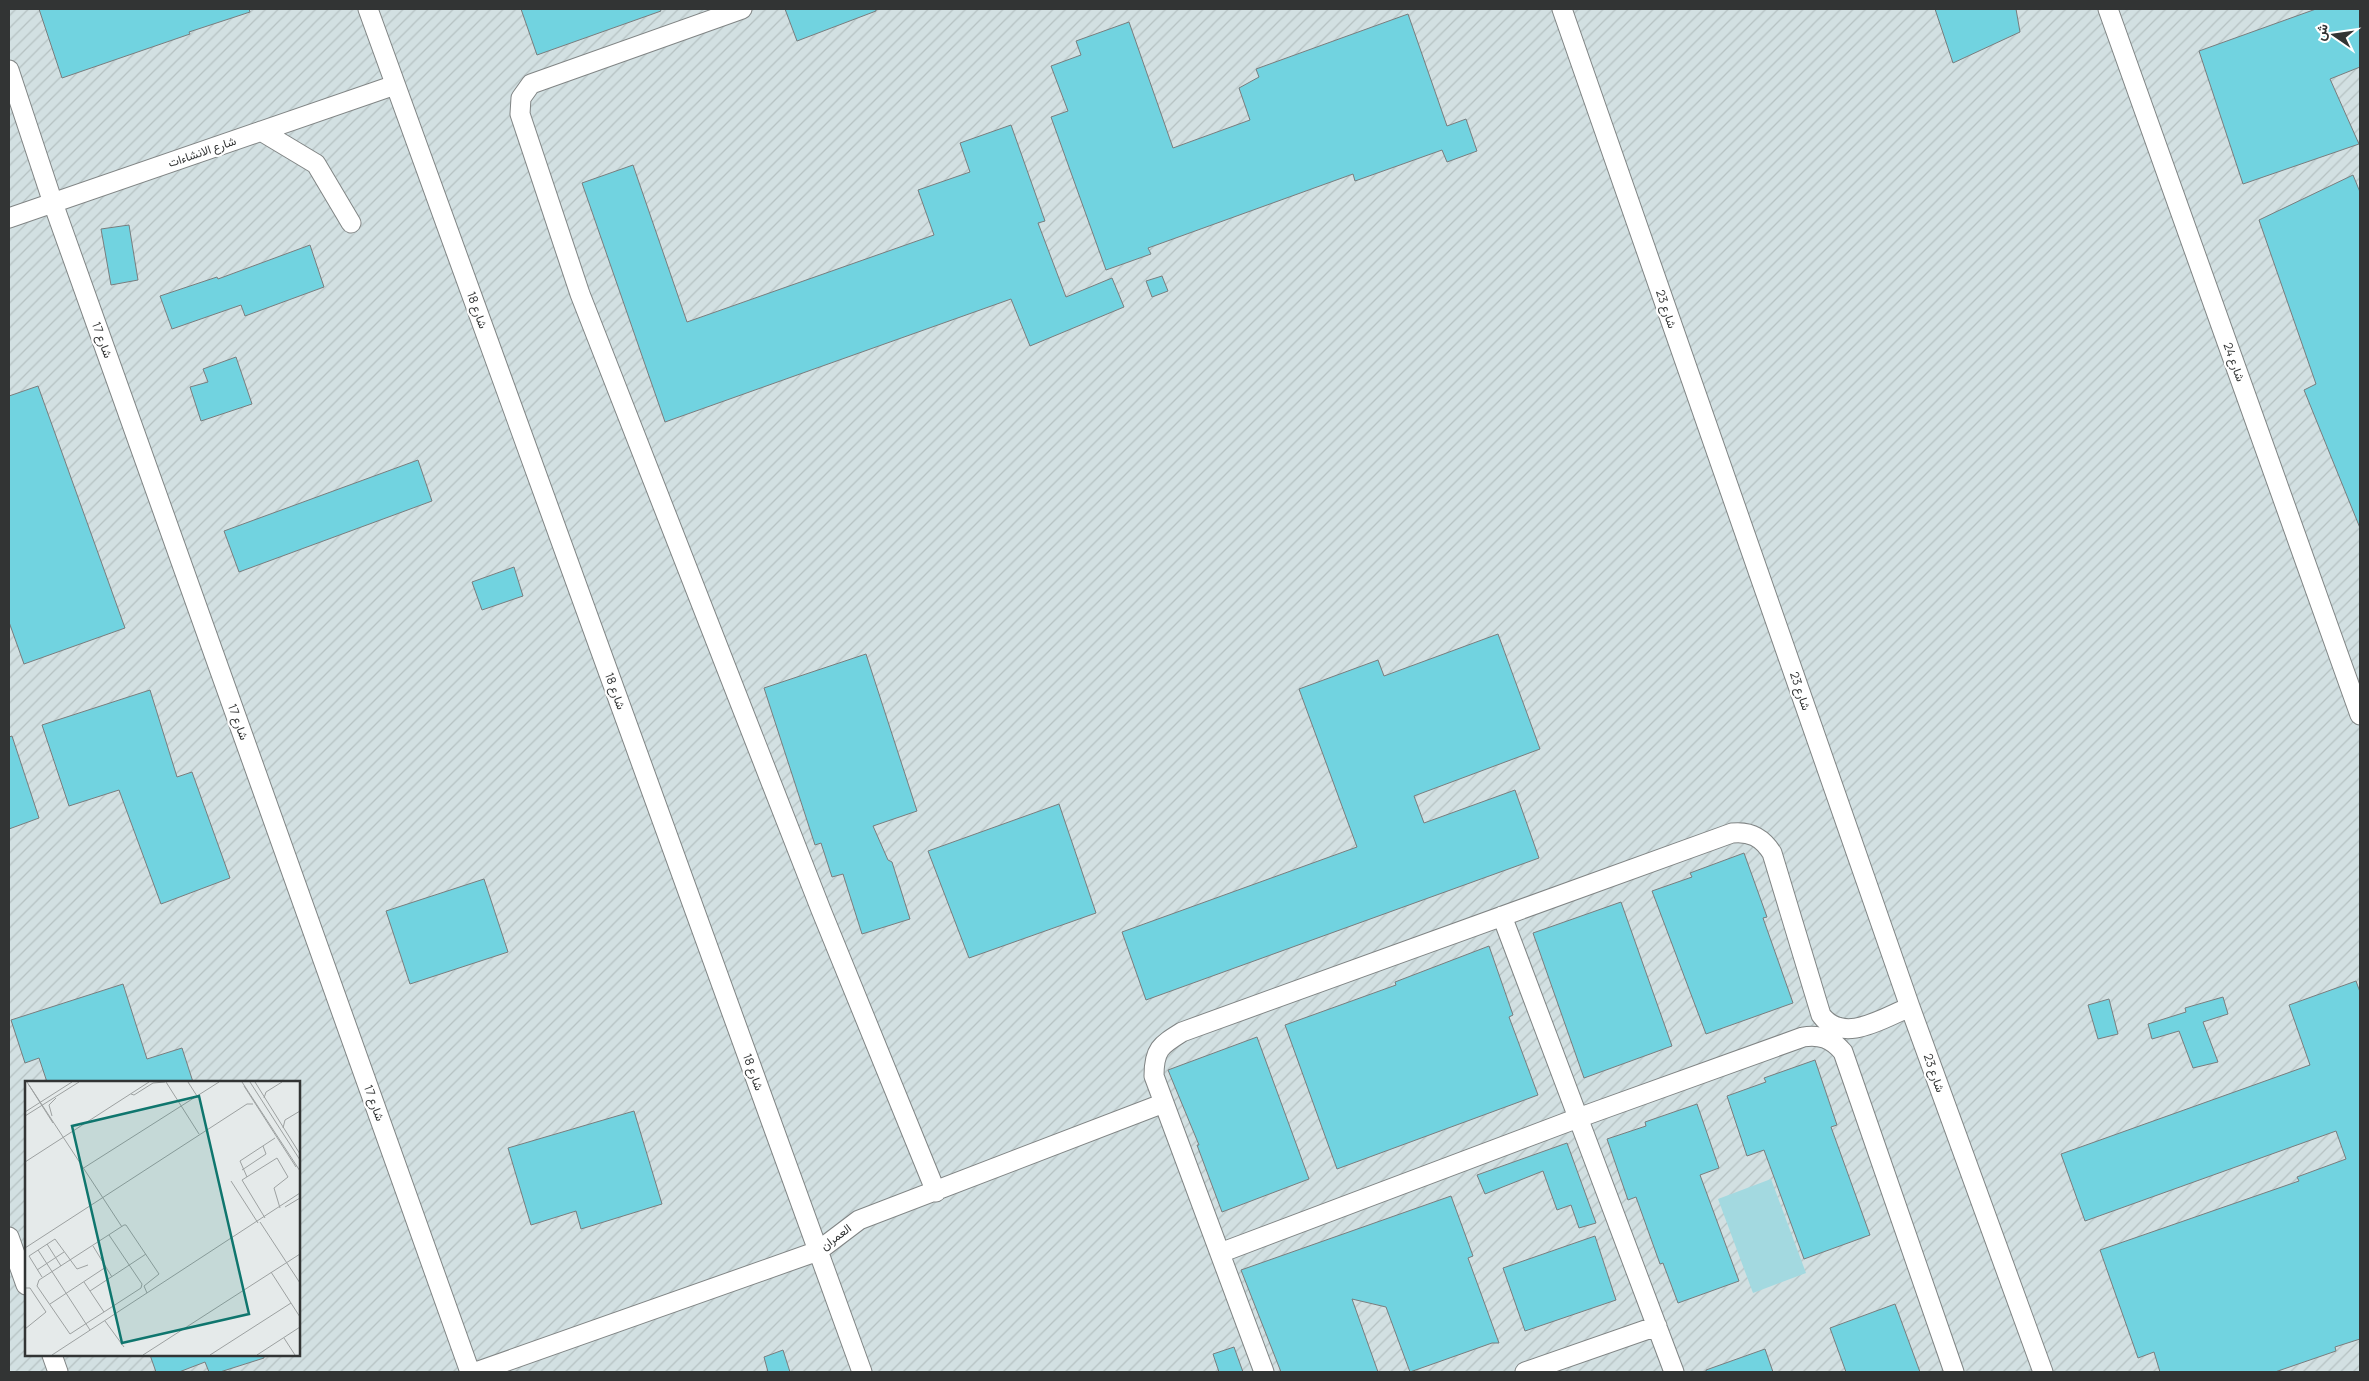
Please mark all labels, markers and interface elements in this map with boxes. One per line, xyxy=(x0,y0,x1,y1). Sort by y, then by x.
north arrow xyxy=(2309,10,2359,60)
text: ش xyxy=(2310,21,2332,42)
street label: شارع الانشاءات xyxy=(166,132,238,172)
street label: شارع 23 xyxy=(1651,287,1681,331)
street label: شارع 18 xyxy=(462,289,492,331)
street label: شارع 17 xyxy=(87,319,117,361)
street label: شارع 24 xyxy=(2219,340,2249,384)
street label: شارع 23 xyxy=(1785,669,1815,713)
street label: شارع 18 xyxy=(600,670,630,712)
street label: شارع 17 xyxy=(223,701,253,743)
street label: شارع 18 xyxy=(738,1051,768,1093)
street label: شارع 23 xyxy=(1919,1051,1949,1095)
inset map xyxy=(25,1081,300,1356)
street label: شارع 17 xyxy=(359,1082,389,1124)
street label: العمران xyxy=(817,1219,855,1254)

